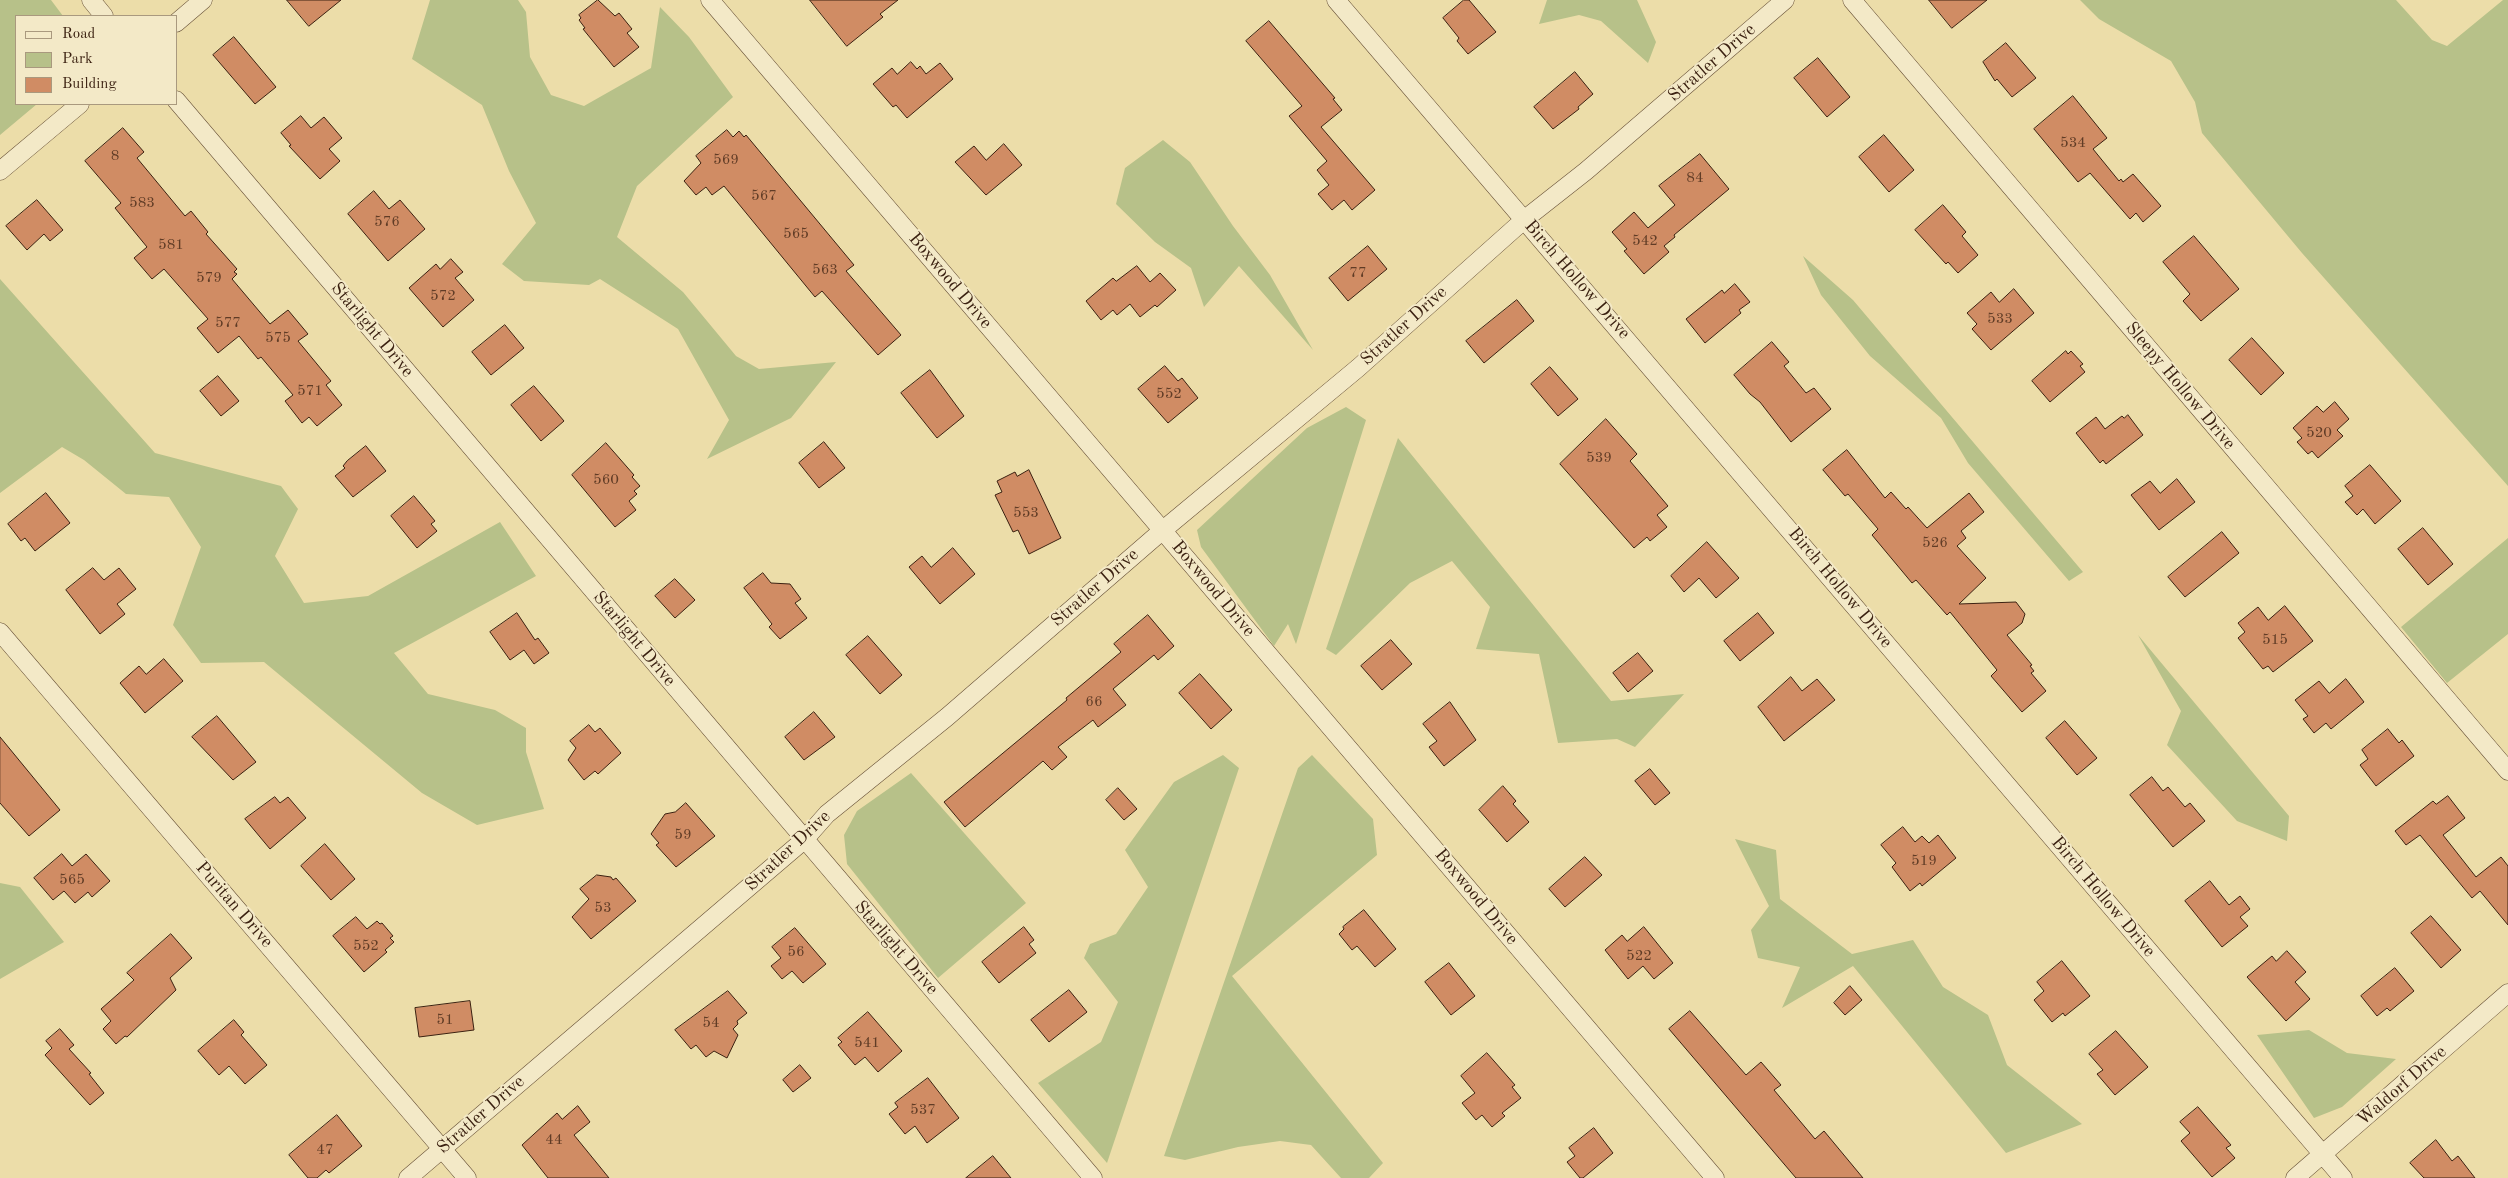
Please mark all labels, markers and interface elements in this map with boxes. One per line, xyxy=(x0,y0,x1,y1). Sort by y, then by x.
legend xyxy=(15,15,178,105)
street label: Stratler Drive xyxy=(1664,19,1760,107)
text: Road xyxy=(62,27,95,42)
text: Park xyxy=(62,52,93,67)
text: Building xyxy=(62,77,117,92)
house number: 534 xyxy=(2060,134,2086,152)
house number: 8 xyxy=(111,147,119,165)
house number: 569 xyxy=(713,151,739,169)
house number: 84 xyxy=(1686,169,1704,187)
house number: 567 xyxy=(751,187,777,205)
house number: 583 xyxy=(129,194,155,212)
house number: 576 xyxy=(374,213,400,231)
street label: Birch Hollow Drive xyxy=(1519,216,1635,344)
house number: 565 xyxy=(783,225,809,243)
street label: Boxwood Drive xyxy=(904,229,996,333)
house number: 542 xyxy=(1632,232,1658,250)
house number: 581 xyxy=(158,236,184,254)
house number: 563 xyxy=(812,261,838,279)
house number: 77 xyxy=(1349,264,1367,282)
house number: 579 xyxy=(196,269,222,287)
street label: Starlight Drive xyxy=(326,278,418,382)
street label: Stratler Drive xyxy=(1356,282,1452,370)
house number: 572 xyxy=(430,287,456,305)
house number: 533 xyxy=(1987,310,2013,328)
house number: 577 xyxy=(215,314,241,332)
street label: Sleepy Hollow Drive xyxy=(2120,318,2240,454)
house number: 575 xyxy=(265,329,291,347)
house number: 571 xyxy=(297,382,323,400)
house number: 552 xyxy=(1156,385,1182,403)
house number: 520 xyxy=(2306,424,2332,442)
house number: 539 xyxy=(1586,449,1612,467)
house number: 560 xyxy=(593,471,619,489)
house number: 553 xyxy=(1013,504,1039,522)
street label: Birch Hollow Drive xyxy=(1783,523,1897,653)
house number: 526 xyxy=(1922,534,1948,552)
street label: Boxwood Drive xyxy=(1167,537,1259,641)
street label: Stratler Drive xyxy=(1047,544,1143,632)
street label: Starlight Drive xyxy=(588,587,680,691)
house number: 515 xyxy=(2262,631,2288,649)
house number: 66 xyxy=(1085,693,1103,711)
street label: Stratler Drive xyxy=(741,806,835,896)
house number: 59 xyxy=(674,826,692,844)
street label: Birch Hollow Drive xyxy=(2046,832,2160,962)
street label: Boxwood Drive xyxy=(1430,845,1522,949)
house number: 519 xyxy=(1911,852,1937,870)
street label: Puritan Drive xyxy=(191,857,277,953)
house number: 565 xyxy=(59,871,85,889)
street label: Starlight Drive xyxy=(849,897,943,999)
house number: 53 xyxy=(594,899,612,917)
house number: 552 xyxy=(353,937,379,955)
house number: 56 xyxy=(787,943,805,961)
house number: 522 xyxy=(1626,947,1652,965)
house number: 51 xyxy=(436,1011,454,1029)
house number: 54 xyxy=(702,1014,720,1032)
house number: 541 xyxy=(854,1034,880,1052)
street label: Waldorf Drive xyxy=(2353,1041,2451,1131)
street label: Stratler Drive xyxy=(433,1071,529,1159)
house number: 537 xyxy=(910,1101,936,1119)
house number: 44 xyxy=(545,1131,563,1149)
house number: 47 xyxy=(316,1141,334,1159)

